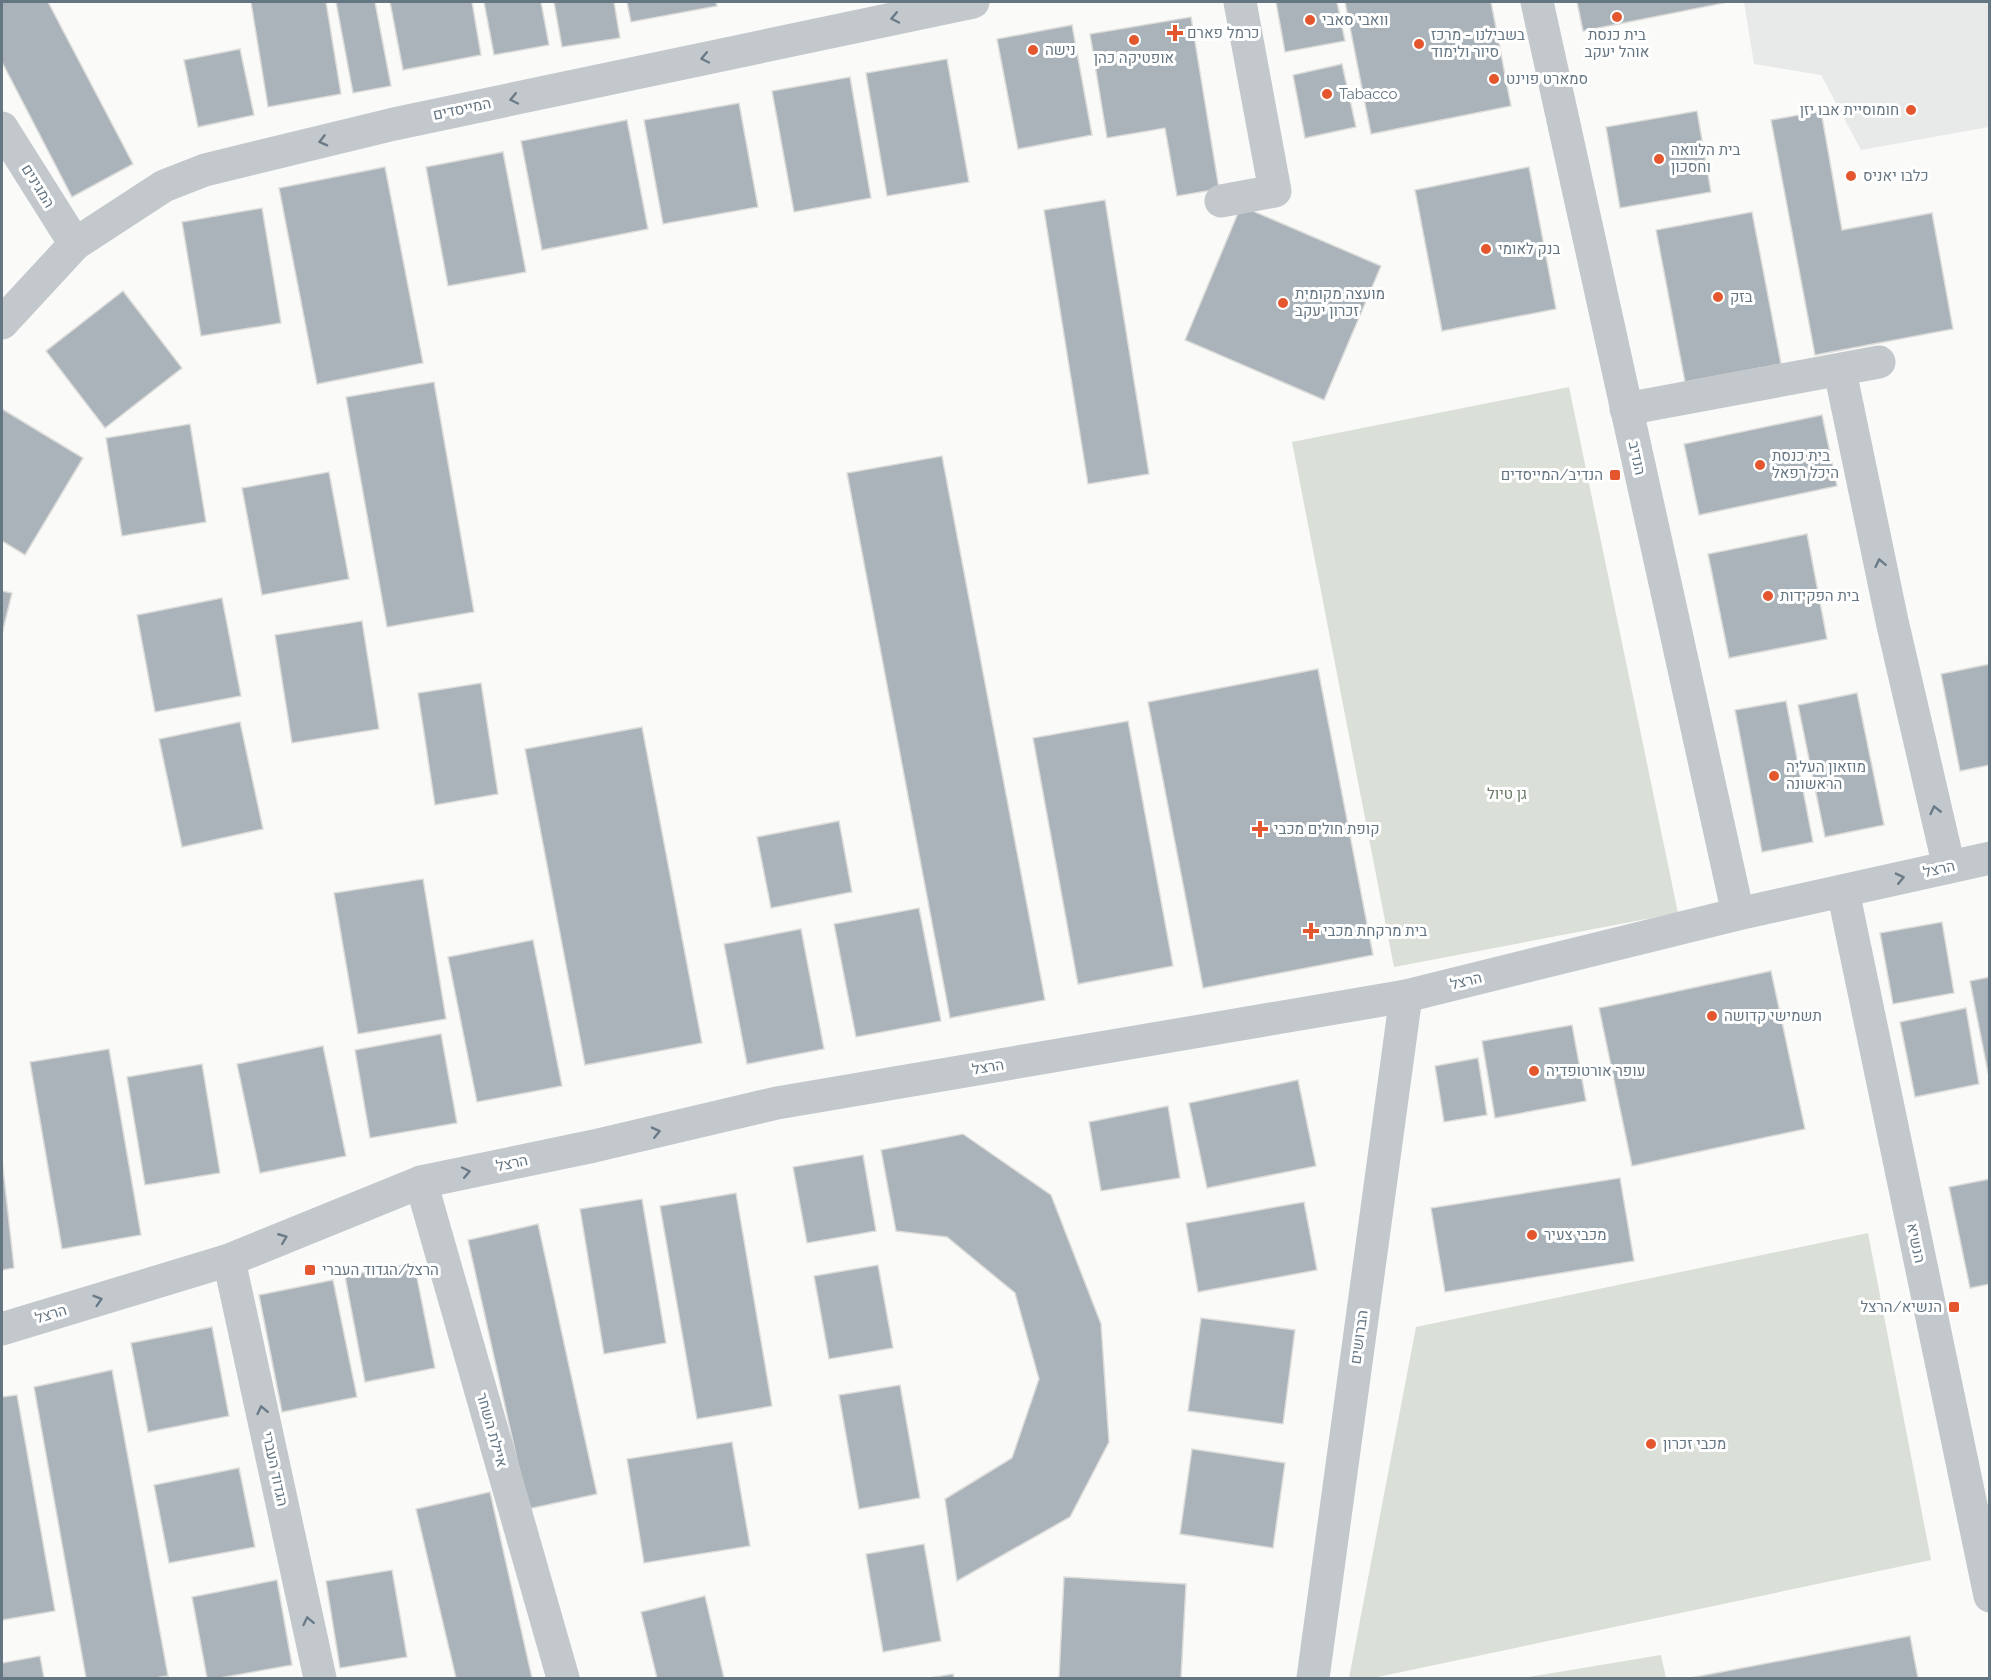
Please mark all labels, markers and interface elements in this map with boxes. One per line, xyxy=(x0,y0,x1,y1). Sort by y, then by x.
marker: בית כנסת אוהל יעקב xyxy=(1610,10,1624,24)
one-way arrow xyxy=(891,11,901,24)
place label: וואבי סאבי xyxy=(1322,11,1388,29)
marker: וואבי סאבי xyxy=(1303,13,1317,27)
place label: כרמל פארם xyxy=(1187,24,1259,42)
marker: כרמל פארם xyxy=(1168,26,1182,40)
place label: בשבילנו - מרכז סיור ולימוד xyxy=(1431,26,1525,61)
place label: בית כנסת אוהל יעקב xyxy=(1585,26,1649,61)
marker: אופטיקה כהן xyxy=(1127,33,1141,47)
marker: בשבילנו - מרכז סיור ולימוד xyxy=(1412,37,1426,51)
place label: נישה xyxy=(1045,41,1076,59)
marker: נישה xyxy=(1026,43,1040,57)
place label: אופטיקה כהן xyxy=(1094,49,1174,67)
one-way arrow xyxy=(700,51,710,64)
place label: סמארט פוינט xyxy=(1506,70,1588,88)
marker: סמארט פוינט xyxy=(1487,72,1501,86)
place label: Tabacco xyxy=(1339,85,1398,103)
marker: Tabacco xyxy=(1320,87,1334,101)
one-way arrow xyxy=(509,91,519,104)
street label: המייסדים xyxy=(431,94,493,124)
place label: חומוסיית אבו יזן xyxy=(1800,101,1899,119)
marker: חומוסיית אבו יזן xyxy=(1904,103,1918,117)
one-way arrow xyxy=(319,133,329,146)
place label: בית הלוואה וחסכון xyxy=(1671,141,1741,176)
marker: בית הלוואה וחסכון xyxy=(1652,152,1666,166)
street label: המגינים xyxy=(18,161,58,211)
place label: כלבו יאניס xyxy=(1863,167,1929,185)
marker: כלבו יאניס xyxy=(1844,169,1858,183)
place label: בנק לאומי xyxy=(1498,240,1560,258)
marker: בנק לאומי xyxy=(1479,242,1493,256)
place label: מועצה מקומית זכרון יעקב xyxy=(1295,285,1385,320)
place label: בזק xyxy=(1730,288,1753,306)
marker: בזק xyxy=(1711,290,1725,304)
marker: מועצה מקומית זכרון יעקב xyxy=(1276,296,1290,310)
street label: הנדיב xyxy=(1625,439,1649,477)
place label: בית כנסת היכל רפאל xyxy=(1772,447,1839,482)
marker: בית כנסת היכל רפאל xyxy=(1753,458,1767,472)
place label: הנדיב/המייסדים xyxy=(1501,466,1603,484)
marker: הנדיב/המייסדים xyxy=(1608,468,1622,482)
one-way arrow xyxy=(1874,559,1887,569)
place label: בית הפקידות xyxy=(1780,587,1859,605)
marker: בית הפקידות xyxy=(1761,589,1775,603)
place label: מוזאון העליה הראשונה xyxy=(1786,758,1866,793)
marker: מוזאון העליה הראשונה xyxy=(1767,769,1781,783)
park label: גן טיול xyxy=(1487,785,1527,803)
one-way arrow xyxy=(1930,805,1943,815)
marker: קופת חולים מכבי xyxy=(1251,820,1269,838)
place label: קופת חולים מכבי xyxy=(1274,820,1379,838)
street label: הרצל xyxy=(1921,857,1957,881)
one-way arrow xyxy=(1895,872,1905,885)
place label: בית מרקחת מכבי xyxy=(1323,922,1427,940)
marker: בית מרקחת מכבי xyxy=(1304,924,1318,938)
street label: הרצל xyxy=(1448,968,1484,994)
place label: תשמישי קדושה xyxy=(1724,1007,1822,1025)
marker: תשמישי קדושה xyxy=(1705,1009,1719,1023)
street label: הרצל xyxy=(971,1055,1005,1079)
place label: עופר אורטופדיה xyxy=(1546,1062,1645,1080)
marker: עופר אורטופדיה xyxy=(1527,1064,1541,1078)
one-way arrow xyxy=(651,1126,661,1139)
street label: הרצל xyxy=(494,1151,530,1175)
one-way arrow xyxy=(460,1167,470,1180)
street label: הנשיא xyxy=(1903,1221,1929,1265)
place label: מכבי צעיר xyxy=(1544,1226,1607,1244)
marker: מכבי צעיר xyxy=(1525,1228,1539,1242)
one-way arrow xyxy=(276,1233,287,1245)
place label: הרצל/הגדוד העברי xyxy=(322,1261,439,1279)
marker: הרצל/הגדוד העברי xyxy=(303,1263,317,1277)
one-way arrow xyxy=(92,1295,103,1307)
place label: הנשיא/הרצל xyxy=(1861,1298,1942,1316)
marker: הנשיא/הרצל xyxy=(1947,1300,1961,1314)
street label: הרצל xyxy=(33,1301,69,1327)
street label: הברושים xyxy=(1346,1309,1372,1365)
street label: איילת השחר xyxy=(473,1391,511,1469)
one-way arrow xyxy=(256,1406,269,1416)
street label: הגדוד העברי xyxy=(258,1430,292,1508)
place label: מכבי זכרון xyxy=(1663,1435,1726,1453)
marker: מכבי זכרון xyxy=(1644,1437,1658,1451)
one-way arrow xyxy=(302,1617,315,1627)

